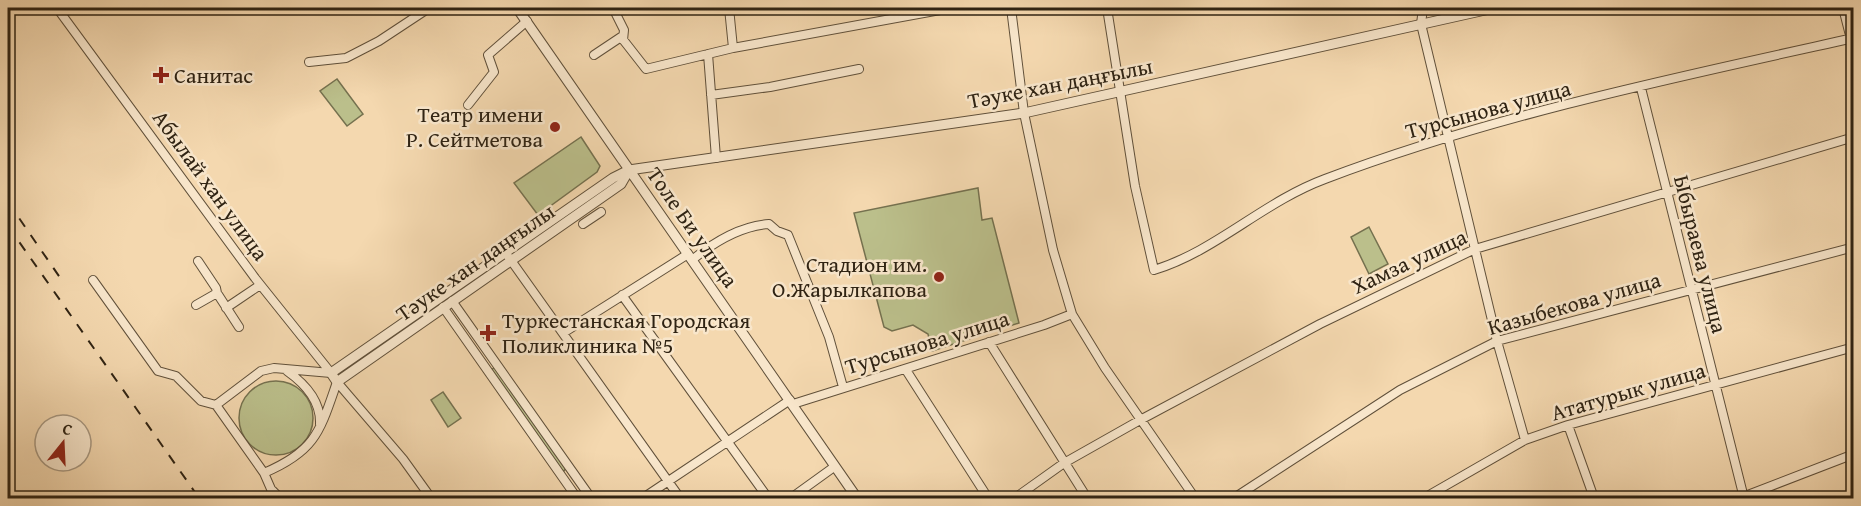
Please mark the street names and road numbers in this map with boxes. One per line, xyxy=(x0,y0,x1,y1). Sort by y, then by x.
street label: Тәуке хан даңғылы xyxy=(965,49,1155,117)
street label: Турсынова улица xyxy=(1402,71,1575,146)
street label: Абылай хан улица xyxy=(145,103,277,267)
street label: Толе Би улица xyxy=(640,160,747,294)
street label: Ыбыраева улица xyxy=(1666,172,1736,337)
street label: Тәуке хан даңғылы xyxy=(389,195,561,329)
street label: Хамза улица xyxy=(1346,220,1472,302)
street label: Казыбекова улица xyxy=(1484,263,1665,343)
street label: Турсынова улица xyxy=(841,302,1013,382)
street label: Ататурык улица xyxy=(1547,354,1709,428)

